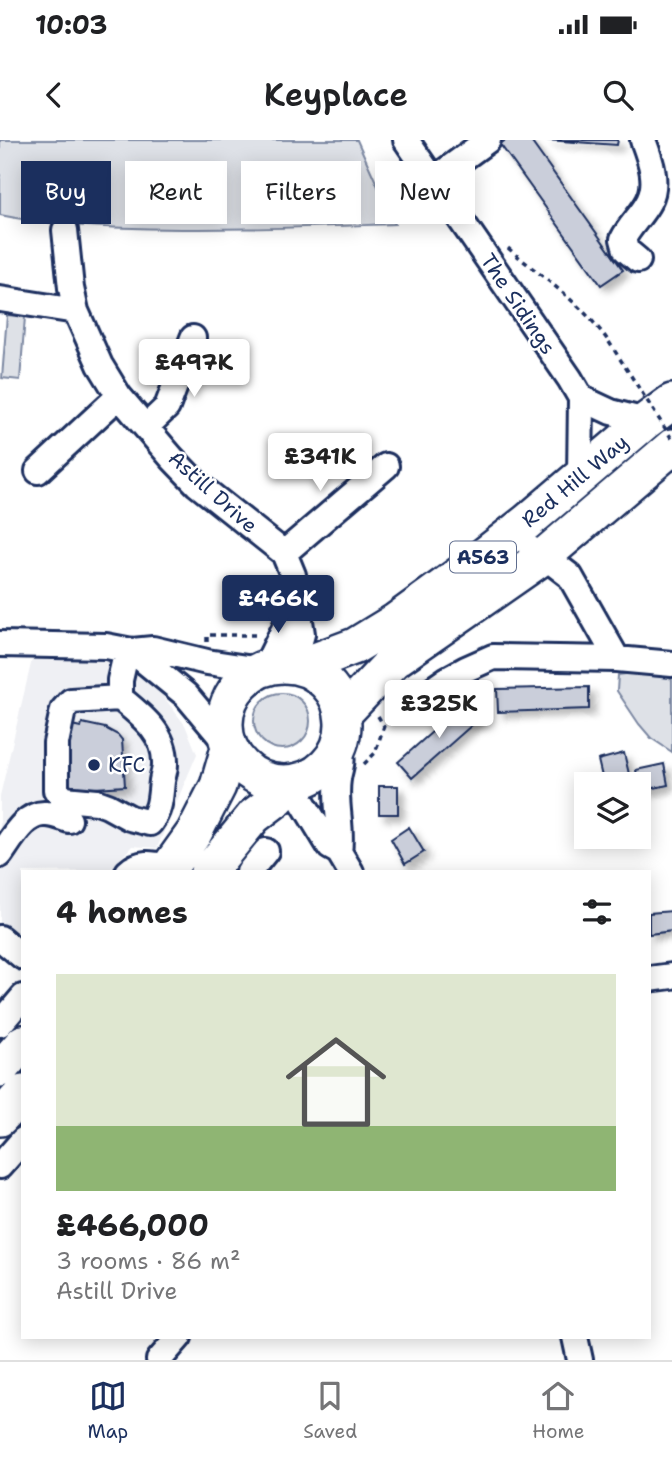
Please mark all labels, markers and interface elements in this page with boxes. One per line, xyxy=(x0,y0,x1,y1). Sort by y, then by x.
text: 10:03 xyxy=(35,7,108,42)
text: Keyplace xyxy=(264,73,408,116)
icon: back xyxy=(35,76,73,114)
icon: search xyxy=(599,76,637,114)
chip: Buy xyxy=(21,161,111,224)
chip: Rent xyxy=(125,161,227,224)
chip: Filters xyxy=(241,161,361,224)
chip: New xyxy=(375,161,475,224)
street label: The Sidings xyxy=(474,248,562,360)
pin: £497K xyxy=(145,340,243,399)
text: £497K xyxy=(155,347,233,377)
street label: Red Hill Way xyxy=(516,428,634,534)
pin: £341K xyxy=(271,434,369,493)
text: £341K xyxy=(284,441,356,471)
street label: Astill Drive xyxy=(162,444,264,540)
road number: A563 xyxy=(450,542,516,572)
pin: £466K xyxy=(229,575,327,635)
text: £466K xyxy=(238,583,318,613)
pin: £325K xyxy=(390,680,488,740)
text: £325K xyxy=(401,688,477,718)
place label: KFC xyxy=(108,751,145,779)
marker: KFC xyxy=(86,757,102,773)
map controls xyxy=(574,772,651,849)
button: layers xyxy=(574,772,651,849)
text: 4 homes xyxy=(56,892,188,933)
icon: filters xyxy=(578,893,616,931)
icon: home xyxy=(273,1019,399,1145)
text: £466,000 xyxy=(56,1205,209,1246)
text: 3 rooms · 86 m² xyxy=(56,1246,241,1276)
text: Astill Drive xyxy=(56,1276,178,1306)
tab: Map xyxy=(88,1377,128,1444)
tab: Saved xyxy=(303,1377,357,1444)
tab: Home xyxy=(532,1377,584,1444)

